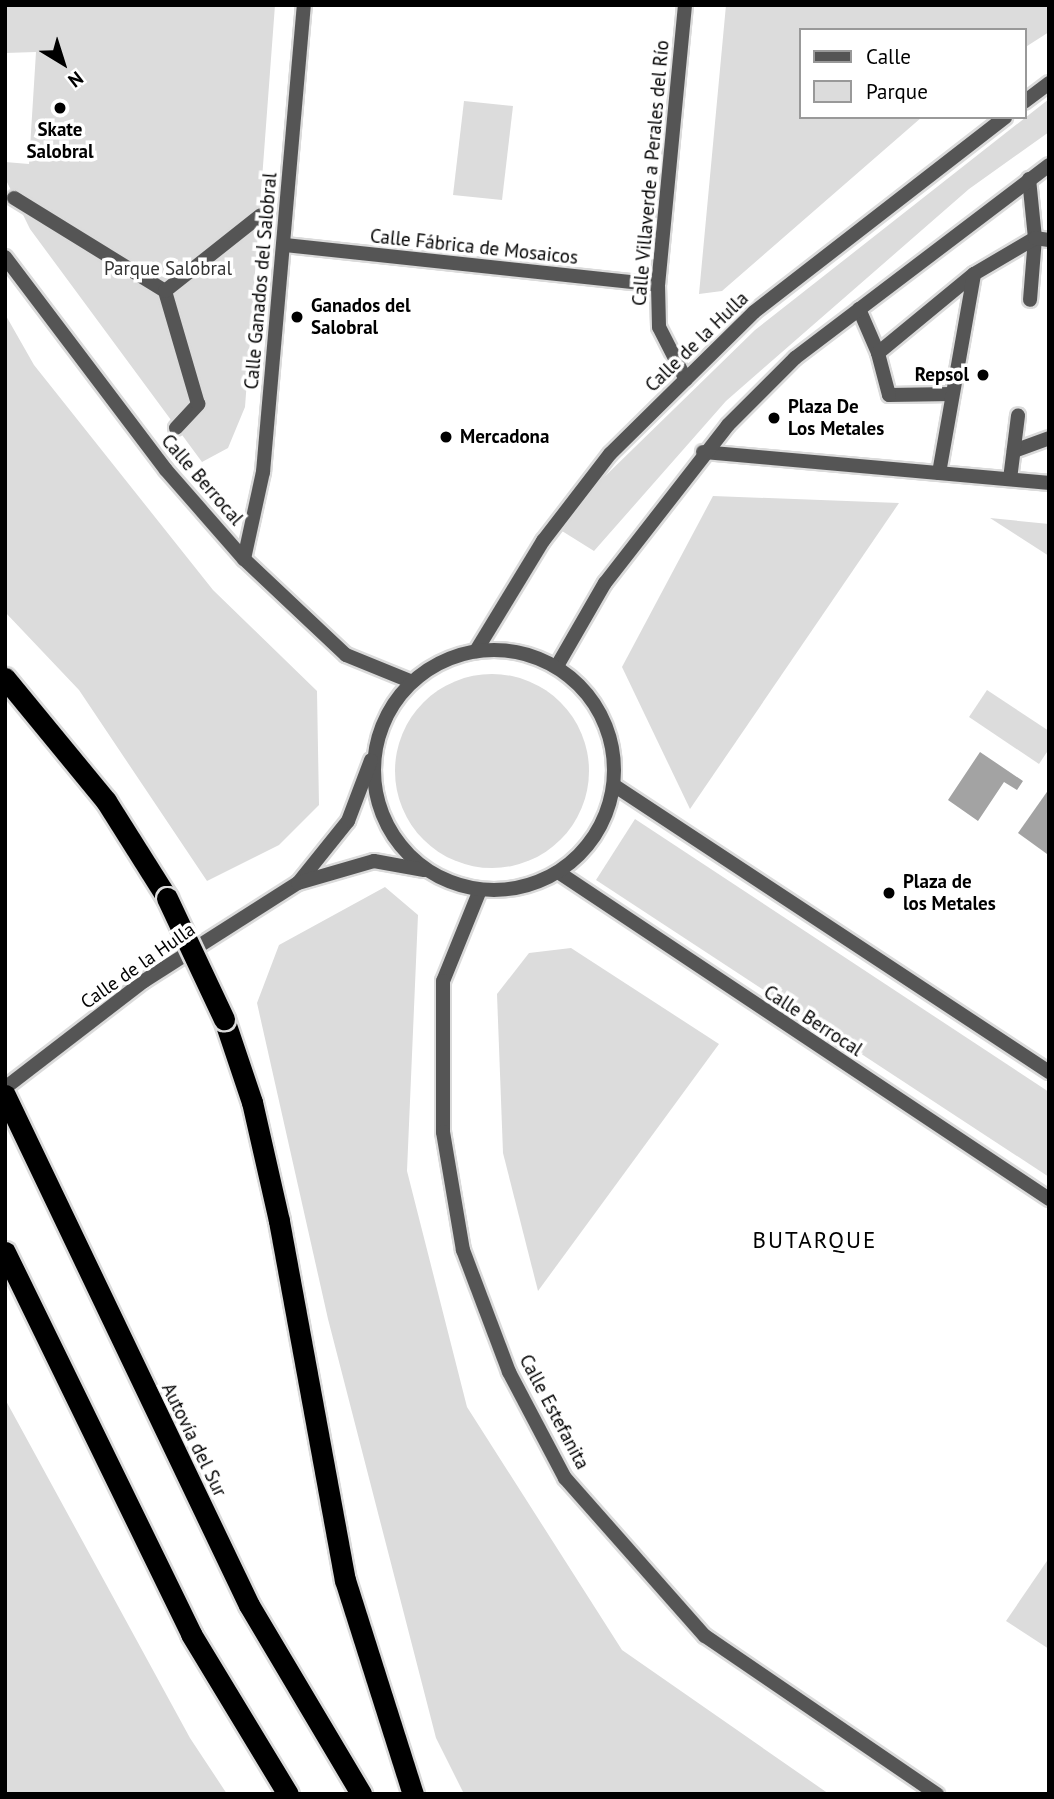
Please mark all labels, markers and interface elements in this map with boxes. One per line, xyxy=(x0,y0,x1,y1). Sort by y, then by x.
north arrow xyxy=(28,28,98,98)
legend xyxy=(799,28,1026,119)
street label: Calle Villaverde a Perales del Río xyxy=(628,39,674,307)
text: Calle xyxy=(866,43,911,70)
text: N xyxy=(64,66,88,93)
text: Parque xyxy=(866,78,928,105)
marker: Skate Salobral xyxy=(52,100,68,116)
place label: Skate Salobral xyxy=(26,119,94,163)
street label: Calle Ganados del Salobral xyxy=(240,172,282,390)
street label: Calle Fábrica de Mosaicos xyxy=(369,225,579,269)
park label: Parque Salobral xyxy=(104,258,232,280)
street label: Calle de la Hulla xyxy=(641,287,753,397)
place label: Ganados del Salobral xyxy=(311,295,411,339)
marker: Ganados del Salobral xyxy=(289,309,305,325)
place label: Repsol xyxy=(915,364,969,386)
marker: Repsol xyxy=(975,367,991,383)
place label: Plaza De Los Metales xyxy=(788,396,884,440)
marker: Plaza De Los Metales xyxy=(766,410,782,426)
place label: Mercadona xyxy=(460,426,549,448)
marker: Mercadona xyxy=(438,429,454,445)
street label: Calle Berrocal xyxy=(156,430,248,530)
place label: Plaza de los Metales xyxy=(903,871,996,915)
marker: Plaza de los Metales xyxy=(881,885,897,901)
street label: Calle de la Hulla xyxy=(76,918,200,1014)
street label: Calle Berrocal xyxy=(759,981,867,1061)
district label: BUTARQUE xyxy=(754,1226,876,1254)
street label: Calle Estefanita xyxy=(514,1351,594,1473)
street label: Autovía del Sur xyxy=(157,1379,231,1501)

